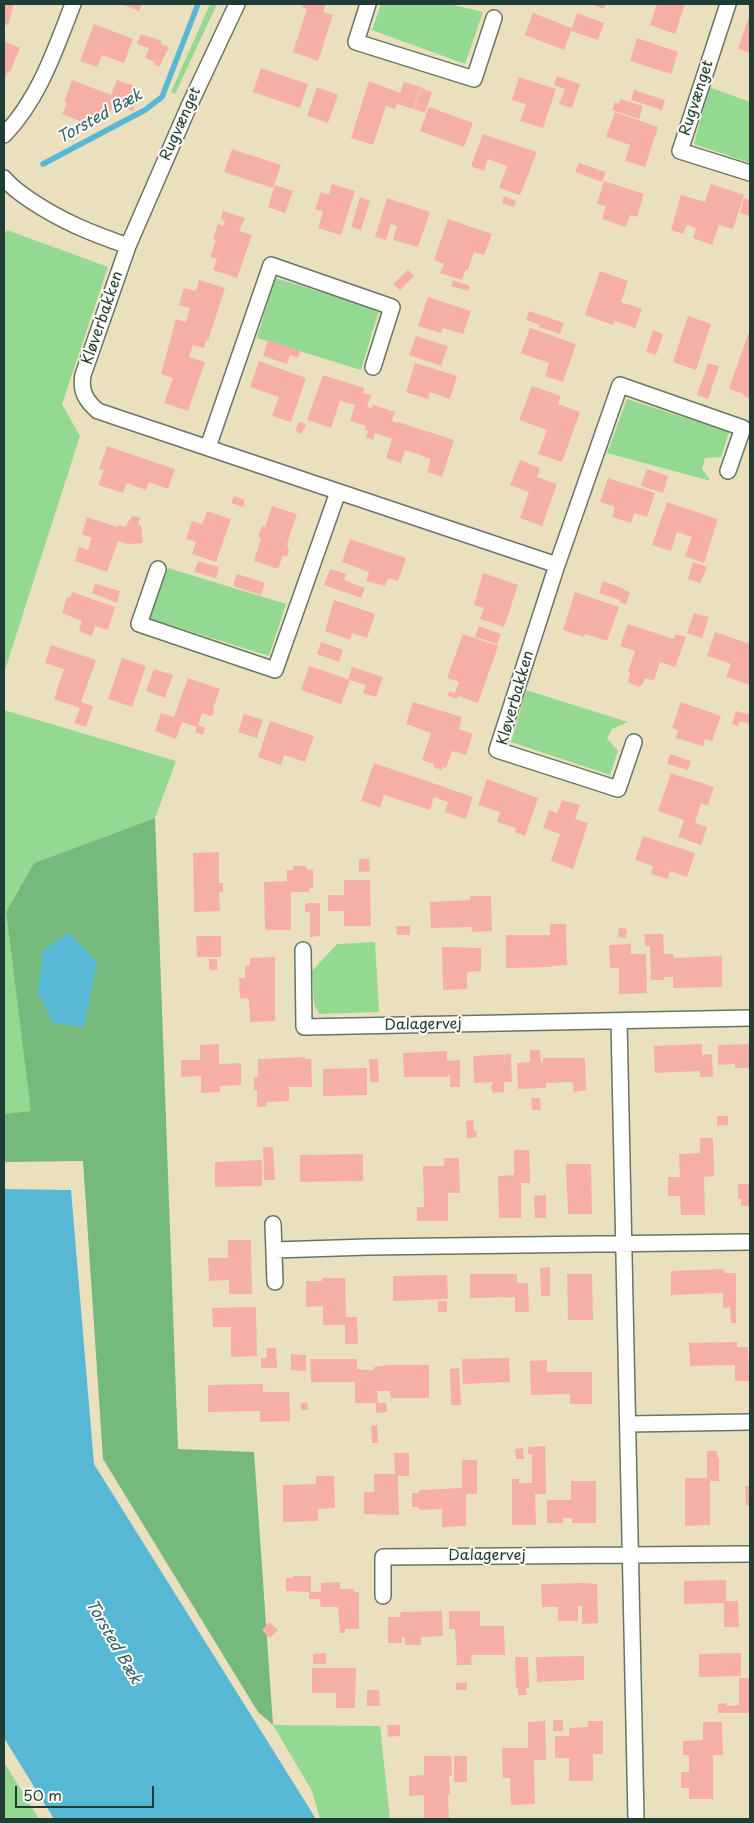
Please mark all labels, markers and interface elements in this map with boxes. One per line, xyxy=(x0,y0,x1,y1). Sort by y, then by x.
street label: Rugvænget xyxy=(676,58,718,138)
street label: Rugvænget xyxy=(157,85,205,163)
water label: Torsted Bæk xyxy=(54,86,146,148)
street label: Kløverbakken xyxy=(79,269,127,367)
street label: Kløverbakken xyxy=(494,649,538,747)
street label: Dalagervej xyxy=(384,1015,462,1035)
street label: Dalagervej xyxy=(448,1547,526,1565)
water label: Torsted Bæk xyxy=(81,1596,145,1688)
scale bar xyxy=(18,1776,156,1808)
text: 50 m xyxy=(23,1783,62,1806)

